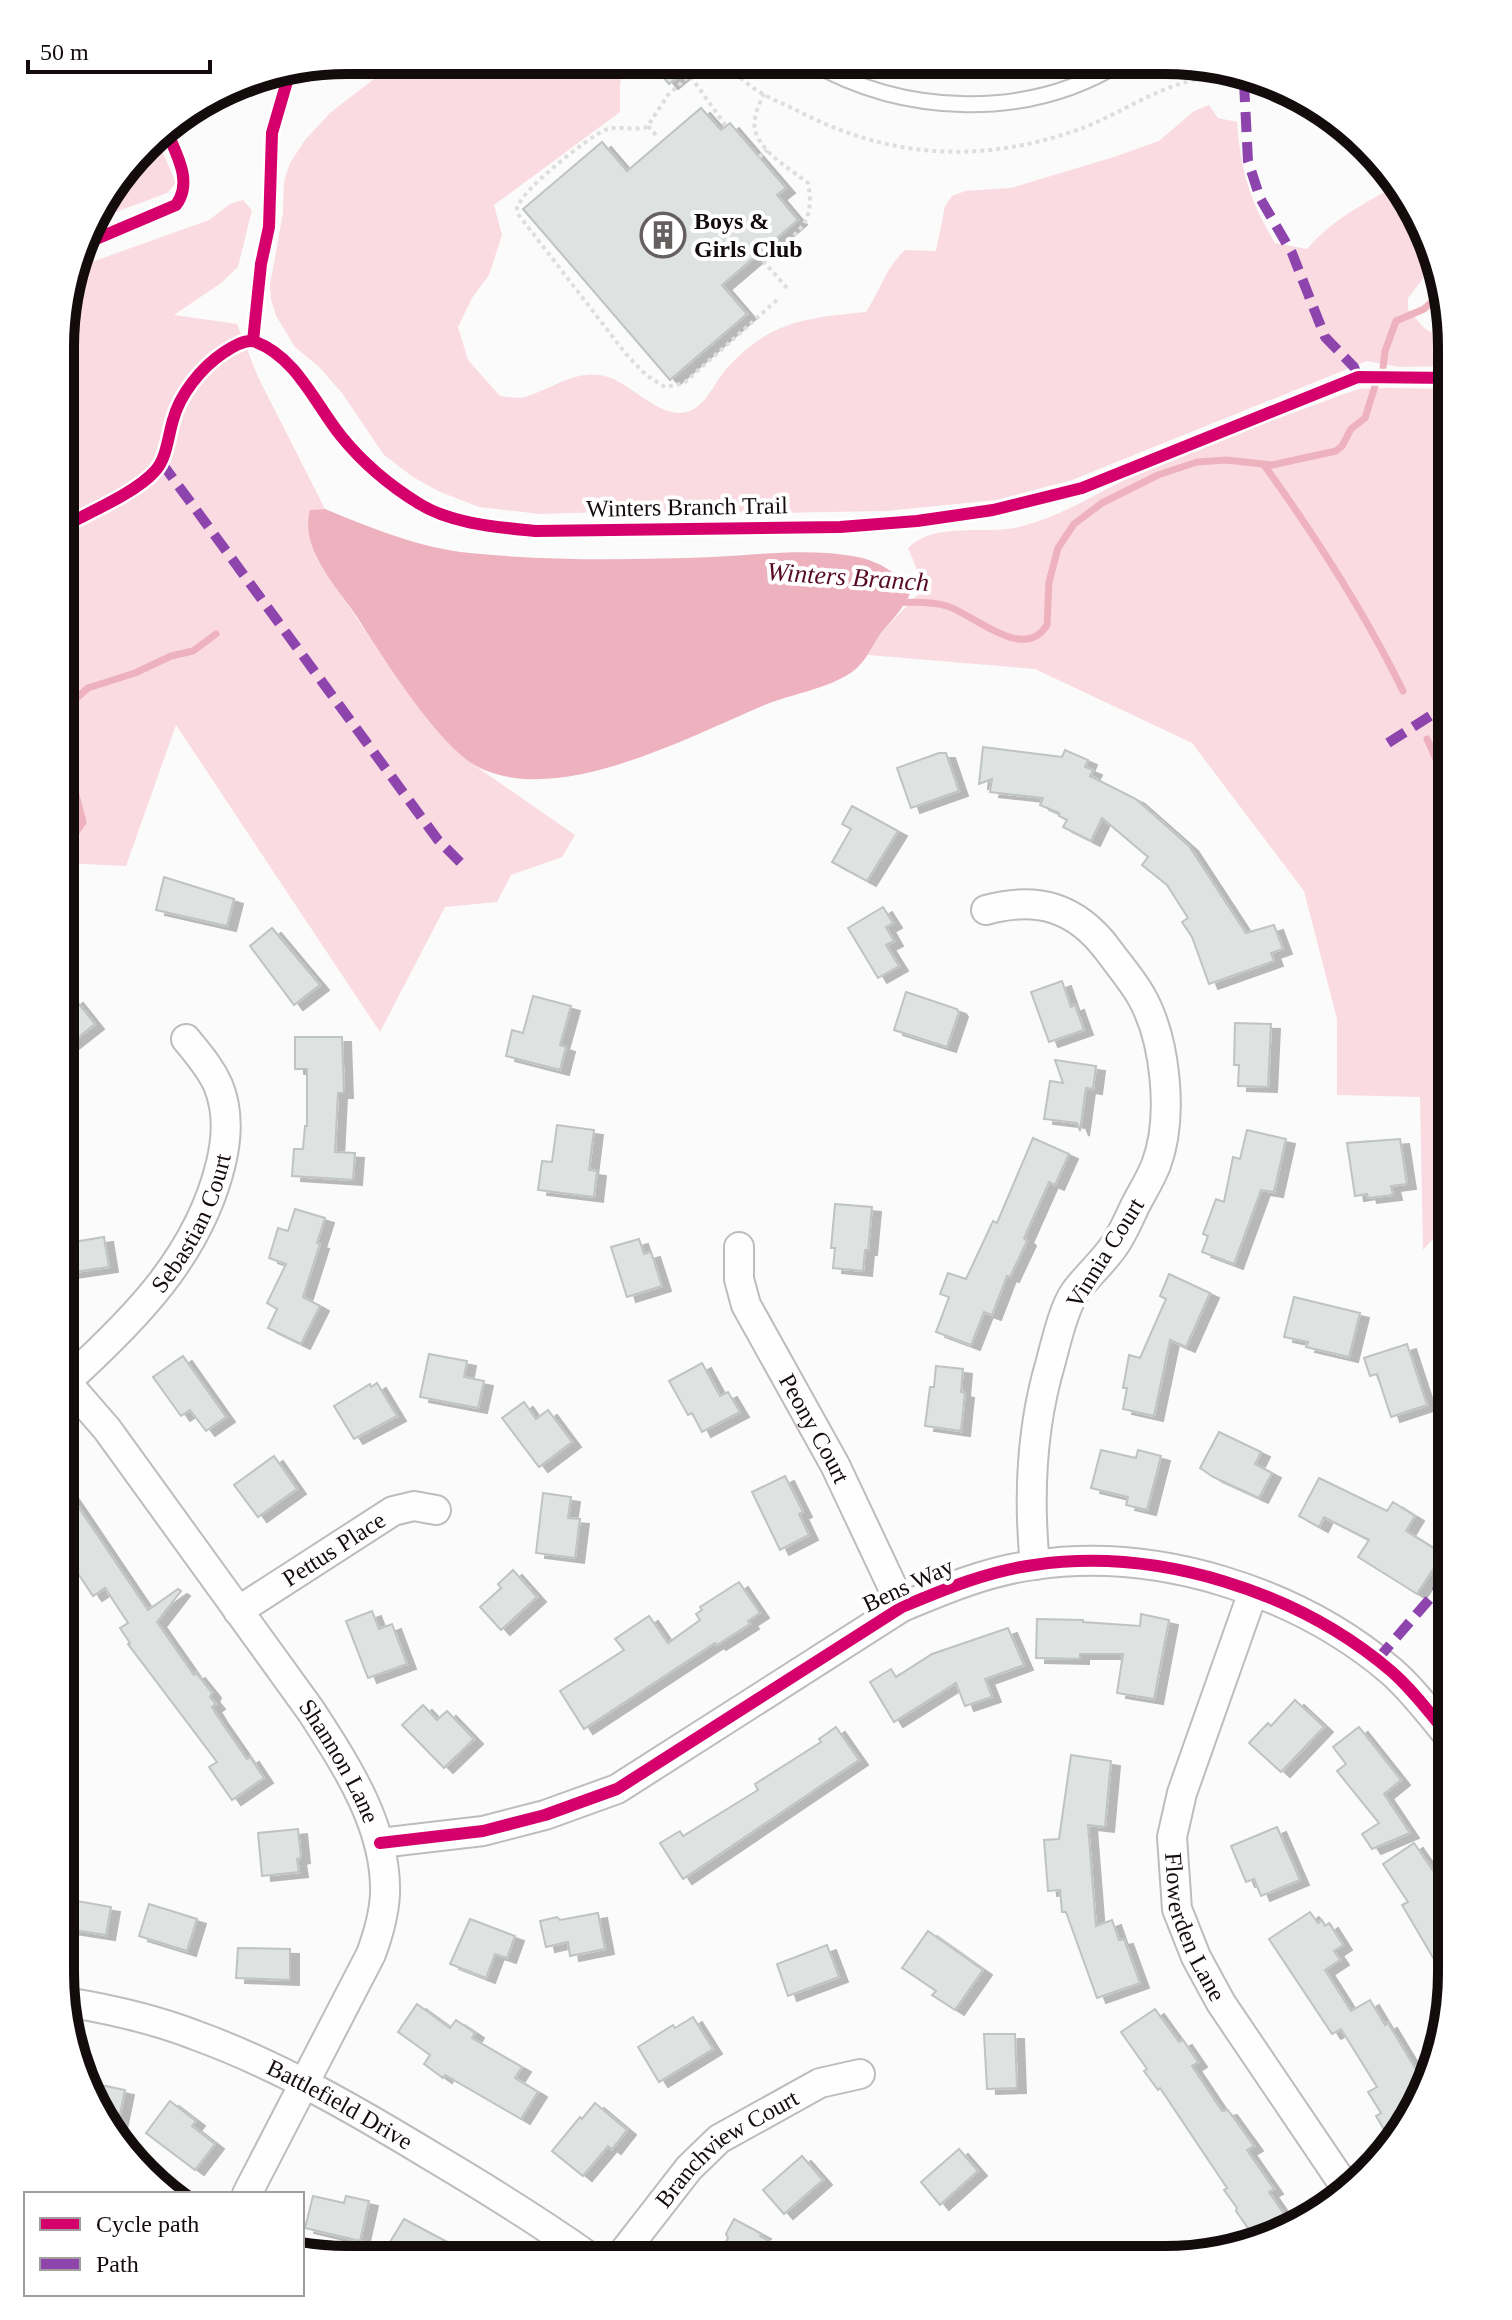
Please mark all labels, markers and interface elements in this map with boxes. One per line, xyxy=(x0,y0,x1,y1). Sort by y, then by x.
scale bar xyxy=(28,24,210,74)
text: 50 m xyxy=(40,39,89,65)
place label: Boys & Girls Club xyxy=(694,208,803,262)
building icon: Boys & Girls Club xyxy=(639,211,687,259)
street label: Winters Branch Trail xyxy=(586,492,788,522)
water label: Winters Branch xyxy=(766,557,930,597)
street label: Sebastian Court xyxy=(146,1151,236,1298)
street label: Vinnia Court xyxy=(1061,1193,1149,1313)
street label: Peony Court xyxy=(774,1369,855,1487)
street label: Pettus Place xyxy=(278,1507,390,1592)
street label: Bens Way xyxy=(859,1553,957,1617)
street label: Shannon Lane xyxy=(294,1694,384,1827)
street label: Flowerden Lane xyxy=(1160,1851,1230,2006)
street label: Battlefield Drive xyxy=(263,2054,417,2155)
street label: Branchview Court xyxy=(650,2085,803,2213)
legend xyxy=(24,2192,304,2296)
text: Cycle path xyxy=(96,2211,199,2237)
text: Path xyxy=(96,2251,139,2277)

